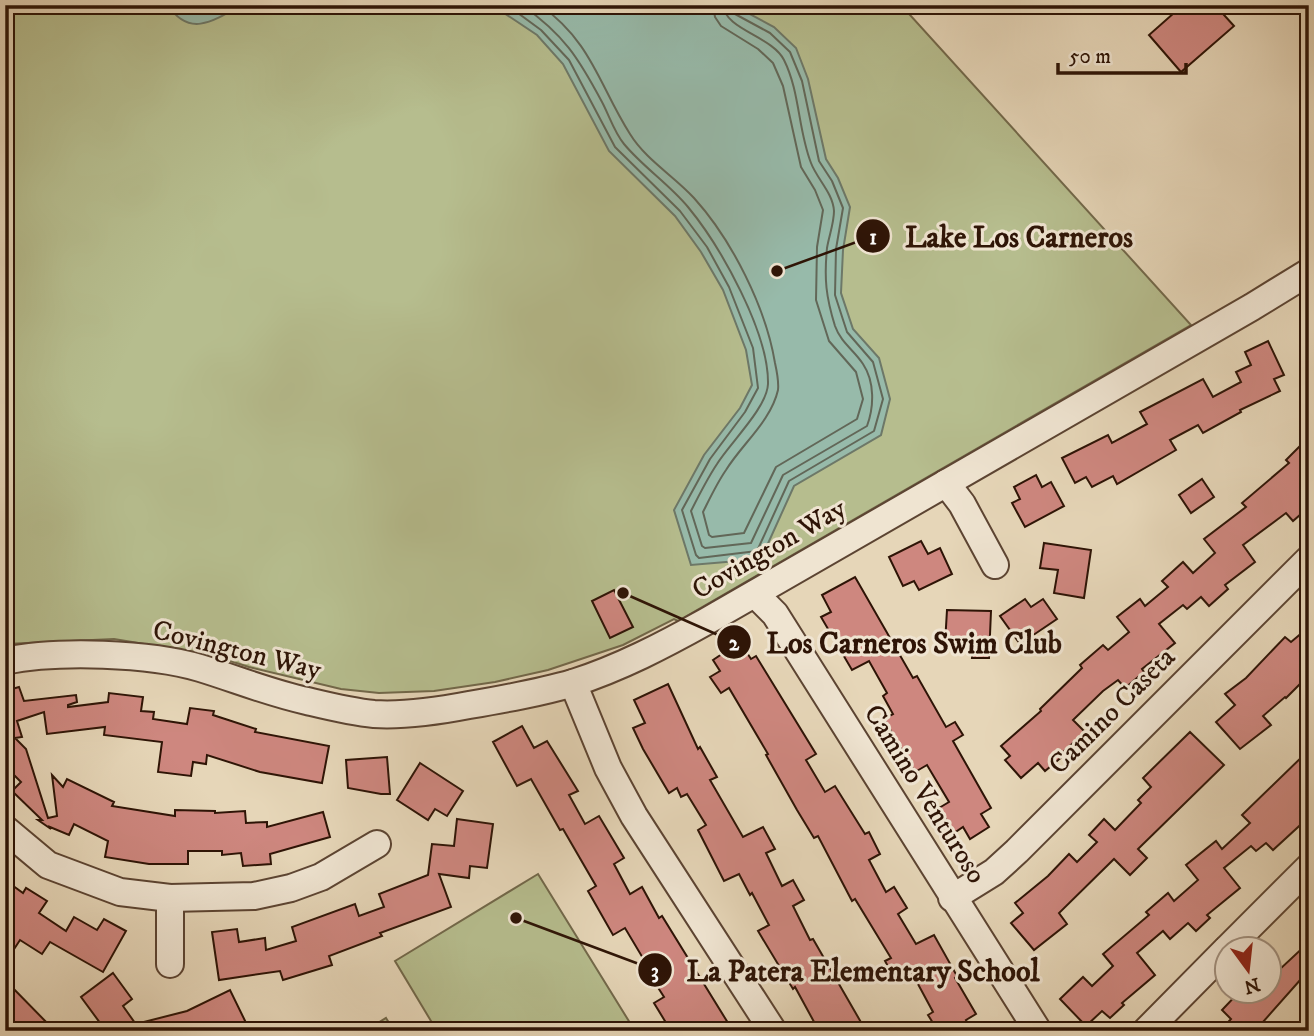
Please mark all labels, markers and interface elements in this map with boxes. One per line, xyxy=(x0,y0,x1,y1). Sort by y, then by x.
scale bar xyxy=(1058,32,1186,76)
text: 50 m xyxy=(1069,44,1111,70)
callout: Lake Los Carneros xyxy=(856,211,1147,262)
text: Lake Los Carneros xyxy=(905,220,1133,257)
text: 1 xyxy=(869,225,877,251)
street label: Covington Way xyxy=(686,490,853,607)
street label: Covington Way xyxy=(149,612,326,688)
callout: Los Carneros Swim Club xyxy=(717,617,1075,668)
text: Los Carneros Swim Club xyxy=(766,626,1062,663)
text: 2 xyxy=(729,631,740,657)
street label: Camino Caseta xyxy=(1041,640,1183,782)
street label: Camino Venturoso xyxy=(856,698,994,890)
north arrow xyxy=(1212,934,1282,1004)
callout: La Patera Elementary School xyxy=(637,945,1053,996)
text: La Patera Elementary School xyxy=(687,954,1040,991)
text: 3 xyxy=(651,959,659,985)
text: N xyxy=(1241,972,1263,998)

